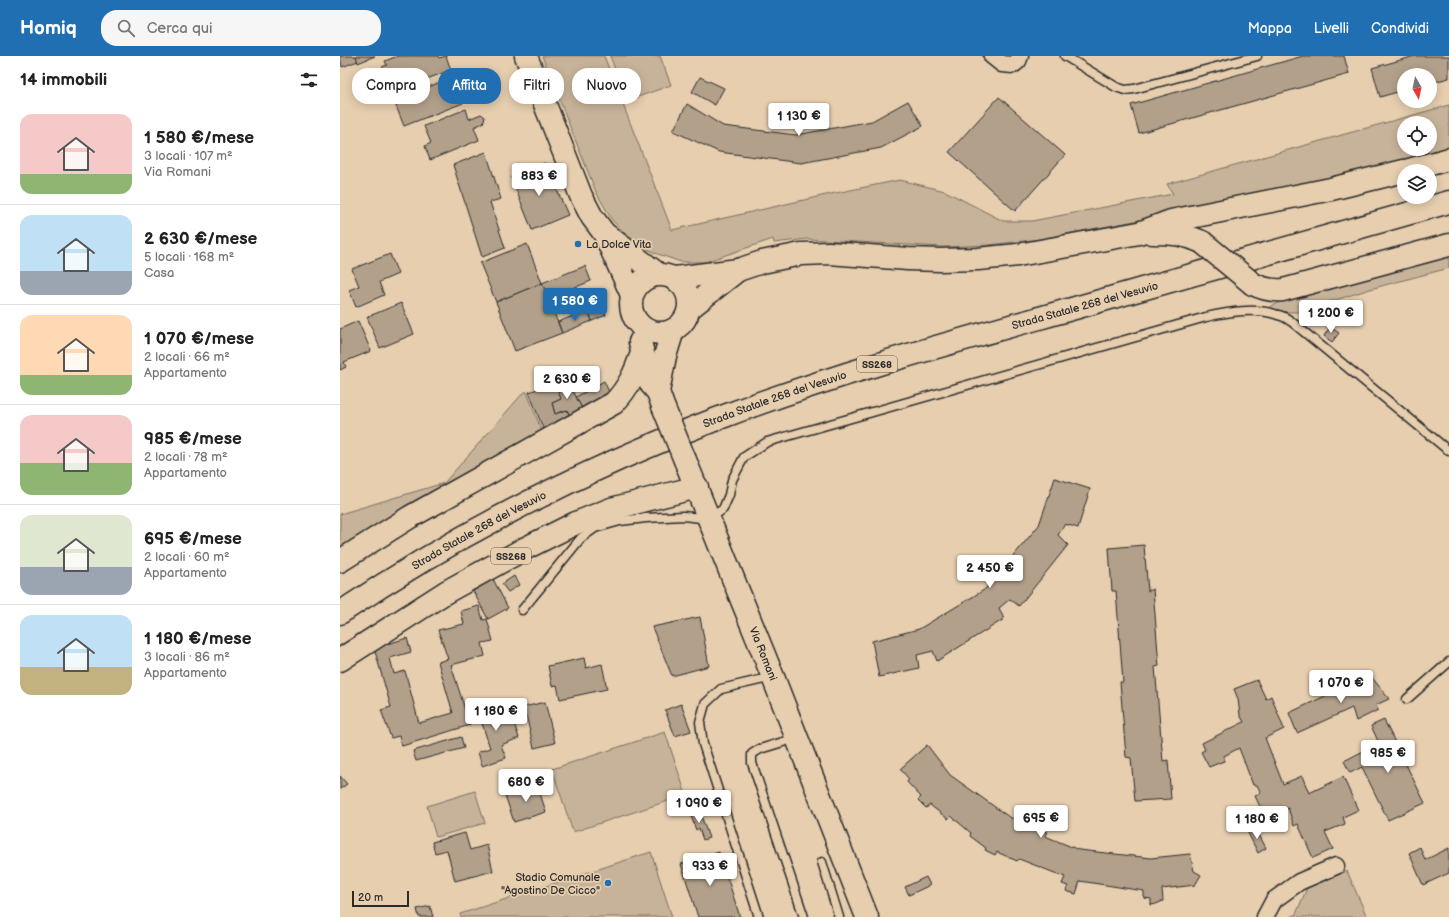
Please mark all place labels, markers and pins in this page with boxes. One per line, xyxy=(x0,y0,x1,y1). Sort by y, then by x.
pin: 1 130 € xyxy=(762,103,836,137)
pin: 883 € xyxy=(511,163,567,197)
place label: La Dolce Vita xyxy=(586,238,651,251)
marker: La Dolce Vita xyxy=(573,239,583,249)
pin: 1 580 € xyxy=(538,288,612,322)
pin: 1 200 € xyxy=(1294,300,1368,334)
pin: 2 630 € xyxy=(530,366,604,400)
pin: 2 450 € xyxy=(953,555,1027,589)
pin: 1 070 € xyxy=(1304,670,1378,704)
pin: 1 180 € xyxy=(459,698,533,732)
pin: 985 € xyxy=(1360,740,1416,774)
pin: 680 € xyxy=(498,769,554,803)
pin: 1 090 € xyxy=(662,790,736,824)
pin: 695 € xyxy=(1013,805,1069,839)
pin: 1 180 € xyxy=(1220,806,1294,840)
pin: 933 € xyxy=(682,853,738,887)
place label: Stadio Comunale "Agostino De Cicco" xyxy=(501,871,600,897)
marker: Stadio Comunale "Agostino De Cicco" xyxy=(603,878,613,888)

